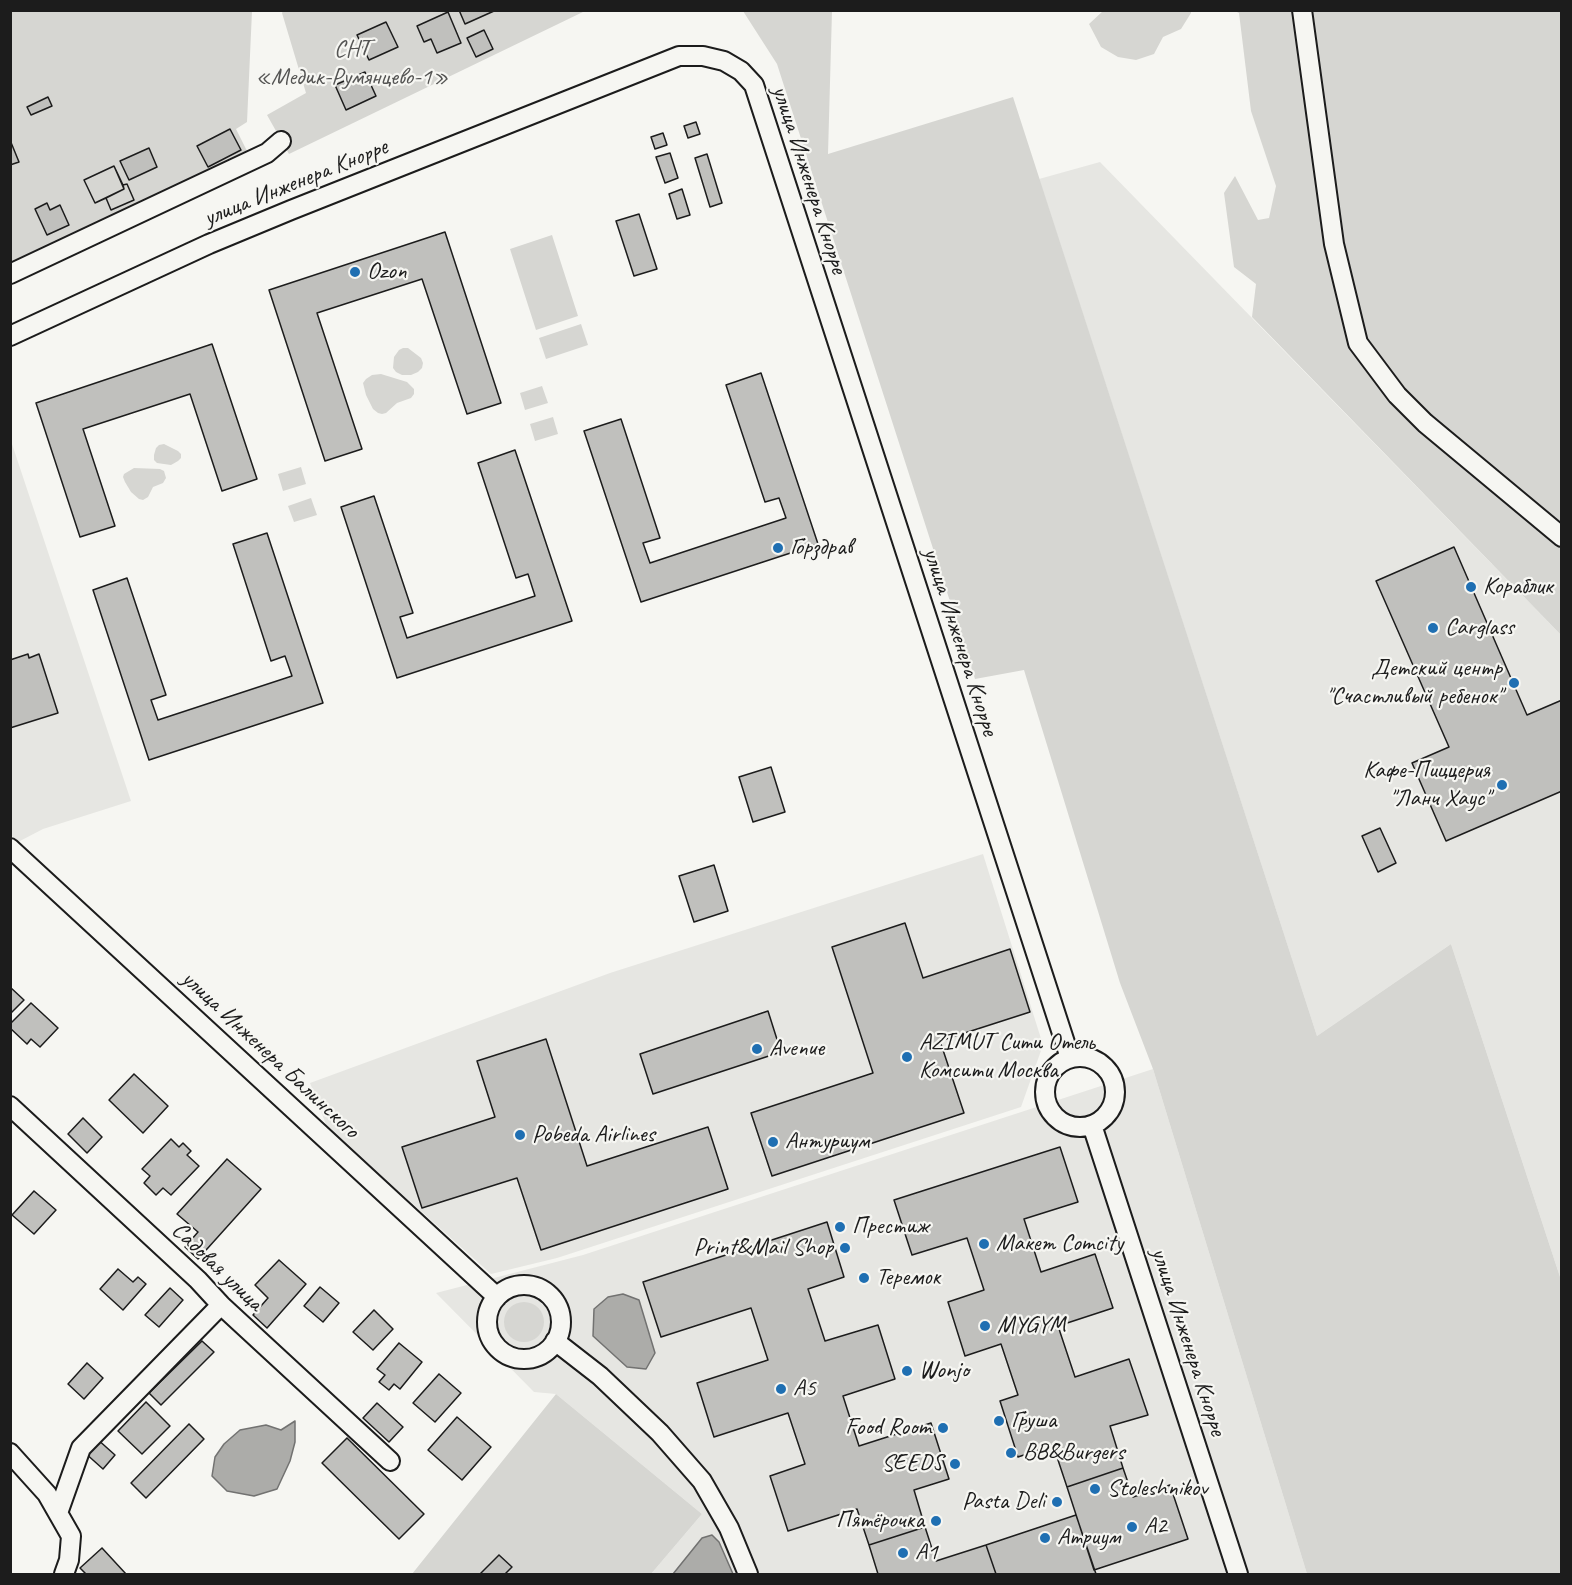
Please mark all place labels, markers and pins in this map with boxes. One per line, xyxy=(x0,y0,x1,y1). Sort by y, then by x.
place label: Ozon xyxy=(367,258,406,286)
marker: Ozon xyxy=(348,265,362,279)
place label: Горздрав xyxy=(790,534,852,562)
marker: Горздрав xyxy=(771,541,785,555)
place label: Кораблик xyxy=(1483,573,1553,601)
marker: Кораблик xyxy=(1464,580,1478,594)
place label: Carglass xyxy=(1445,614,1514,642)
marker: Carglass xyxy=(1426,621,1440,635)
place label: Детский центр "Счастливый ребенок" xyxy=(1326,655,1502,711)
marker: Детский центр "Счастливый ребенок" xyxy=(1507,676,1521,690)
place label: Кафе-Пиццерия "Ланч Хаус" xyxy=(1363,757,1490,813)
marker: Кафе-Пиццерия "Ланч Хаус" xyxy=(1495,778,1509,792)
place label: AZIMUT Сити Отель Комсити Москва xyxy=(919,1029,1095,1085)
place label: Avenue xyxy=(769,1035,824,1063)
marker: Avenue xyxy=(750,1042,764,1056)
marker: AZIMUT Сити Отель Комсити Москва xyxy=(900,1050,914,1064)
place label: Pobeda Airlines xyxy=(532,1121,655,1149)
marker: Pobeda Airlines xyxy=(513,1128,527,1142)
place label: Антуриум xyxy=(785,1128,870,1156)
marker: Антуриум xyxy=(766,1135,780,1149)
place label: Престиж xyxy=(852,1213,929,1241)
marker: Престиж xyxy=(833,1220,847,1234)
place label: Макет Comcity xyxy=(996,1230,1123,1258)
place label: Print&Mail Shop xyxy=(693,1234,833,1262)
marker: Макет Comcity xyxy=(977,1237,991,1251)
marker: Print&Mail Shop xyxy=(838,1241,852,1255)
place label: Теремок xyxy=(876,1264,940,1292)
marker: Теремок xyxy=(857,1271,871,1285)
place label: MYGYM xyxy=(997,1312,1066,1340)
marker: MYGYM xyxy=(978,1319,992,1333)
place label: Wonjo xyxy=(919,1357,969,1385)
marker: Wonjo xyxy=(900,1364,914,1378)
place label: А5 xyxy=(793,1375,816,1403)
marker: А5 xyxy=(774,1382,788,1396)
place label: Груша xyxy=(1011,1407,1056,1435)
place label: Food Room xyxy=(845,1414,931,1442)
marker: Груша xyxy=(992,1414,1006,1428)
marker: Food Room xyxy=(936,1421,950,1435)
place label: BB&Burgers xyxy=(1023,1439,1124,1467)
marker: BB&Burgers xyxy=(1004,1446,1018,1460)
place label: SEEDS xyxy=(881,1450,943,1478)
marker: SEEDS xyxy=(948,1457,962,1471)
place label: Stoleshnikov xyxy=(1107,1475,1207,1503)
marker: Stoleshnikov xyxy=(1088,1482,1102,1496)
place label: Pasta Deli xyxy=(962,1488,1045,1516)
marker: Pasta Deli xyxy=(1050,1495,1064,1509)
place label: Пятёрочка xyxy=(836,1507,924,1535)
place label: А2 xyxy=(1144,1513,1167,1541)
marker: Пятёрочка xyxy=(929,1514,943,1528)
marker: А2 xyxy=(1125,1520,1139,1534)
place label: Атриум xyxy=(1057,1524,1120,1552)
marker: Атриум xyxy=(1038,1531,1052,1545)
place label: А1 xyxy=(915,1539,938,1567)
marker: А1 xyxy=(896,1546,910,1560)

